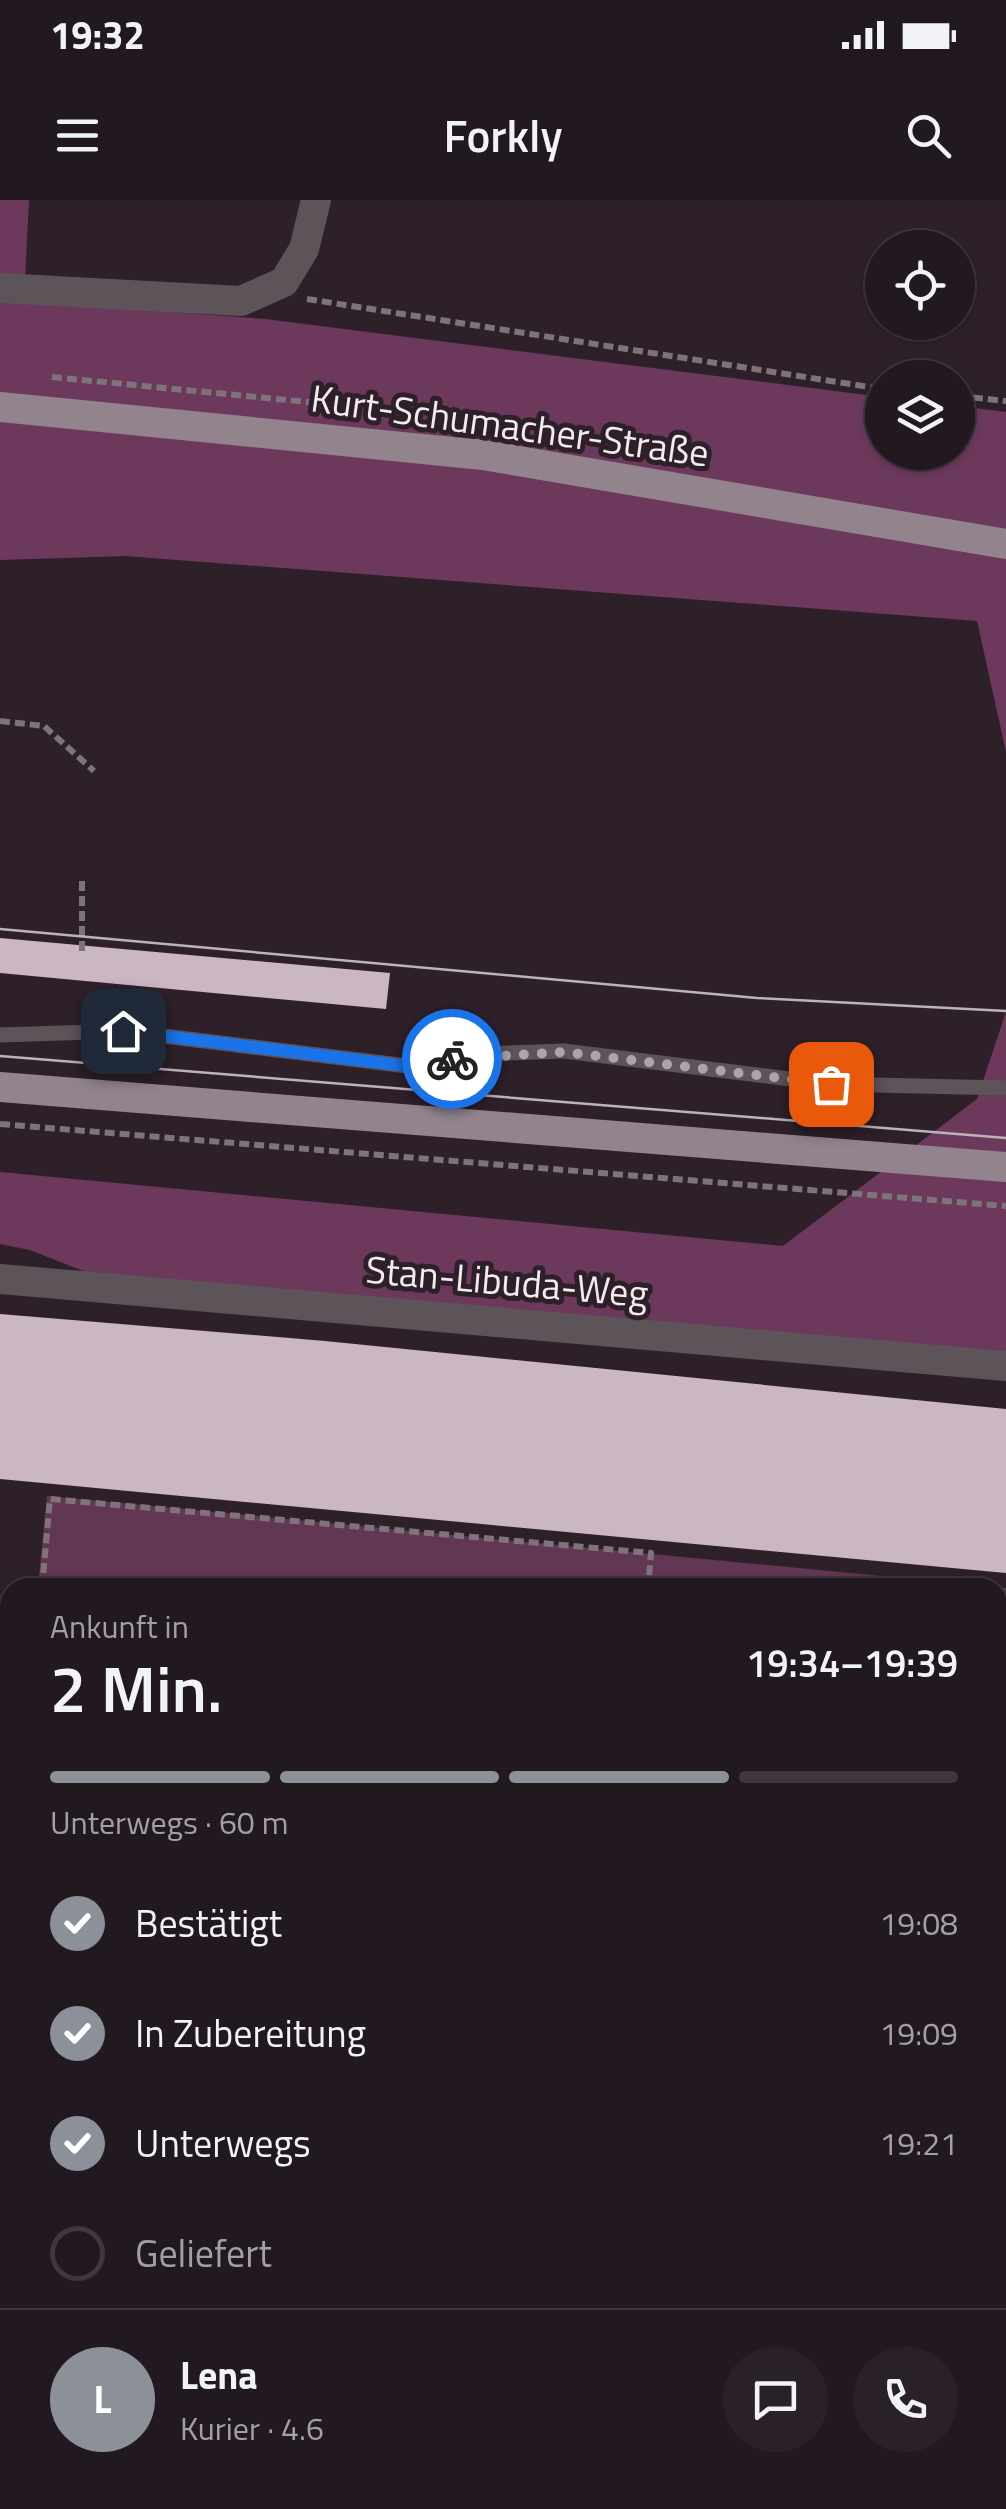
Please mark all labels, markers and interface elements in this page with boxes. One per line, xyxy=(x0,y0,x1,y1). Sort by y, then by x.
text: 19:32 xyxy=(50,6,145,64)
text: Forkly xyxy=(443,101,563,169)
icon: menu xyxy=(50,108,105,163)
icon: search xyxy=(901,108,956,163)
map controls xyxy=(865,230,975,470)
button: locate xyxy=(865,230,975,340)
button: layers xyxy=(865,360,975,470)
street label: Kurt-Schumacher-Straße xyxy=(308,368,713,482)
pin xyxy=(81,989,166,1074)
icon: home xyxy=(96,1004,151,1059)
courier xyxy=(402,1009,502,1109)
icon: bike xyxy=(425,1032,480,1087)
pin xyxy=(789,1042,874,1127)
icon: bag xyxy=(804,1057,859,1112)
street label: Stan-Libuda-Weg xyxy=(364,1240,651,1322)
text: Ankunft in xyxy=(50,1602,189,1650)
text: 19:34–19:39 xyxy=(746,1634,958,1692)
text: 2 Min. xyxy=(50,1638,223,1737)
text: Unterwegs · 60 m xyxy=(50,1798,289,1846)
text: Bestätigt xyxy=(135,1894,282,1952)
icon: check xyxy=(50,1896,105,1951)
text: 19:08 xyxy=(879,1899,958,1947)
text: In Zubereitung xyxy=(135,2004,366,2062)
icon: check xyxy=(50,2006,105,2061)
text: 19:09 xyxy=(879,2009,958,2057)
text: Unterwegs xyxy=(135,2114,311,2172)
icon: check xyxy=(50,2116,105,2171)
text: 19:21 xyxy=(879,2119,958,2167)
text: Geliefert xyxy=(135,2224,272,2282)
text: Lena xyxy=(180,2346,258,2404)
button: chat xyxy=(723,2347,828,2452)
button: phone xyxy=(853,2347,958,2452)
text: L xyxy=(94,2370,111,2428)
text: Kurier · 4.6 xyxy=(180,2404,324,2452)

